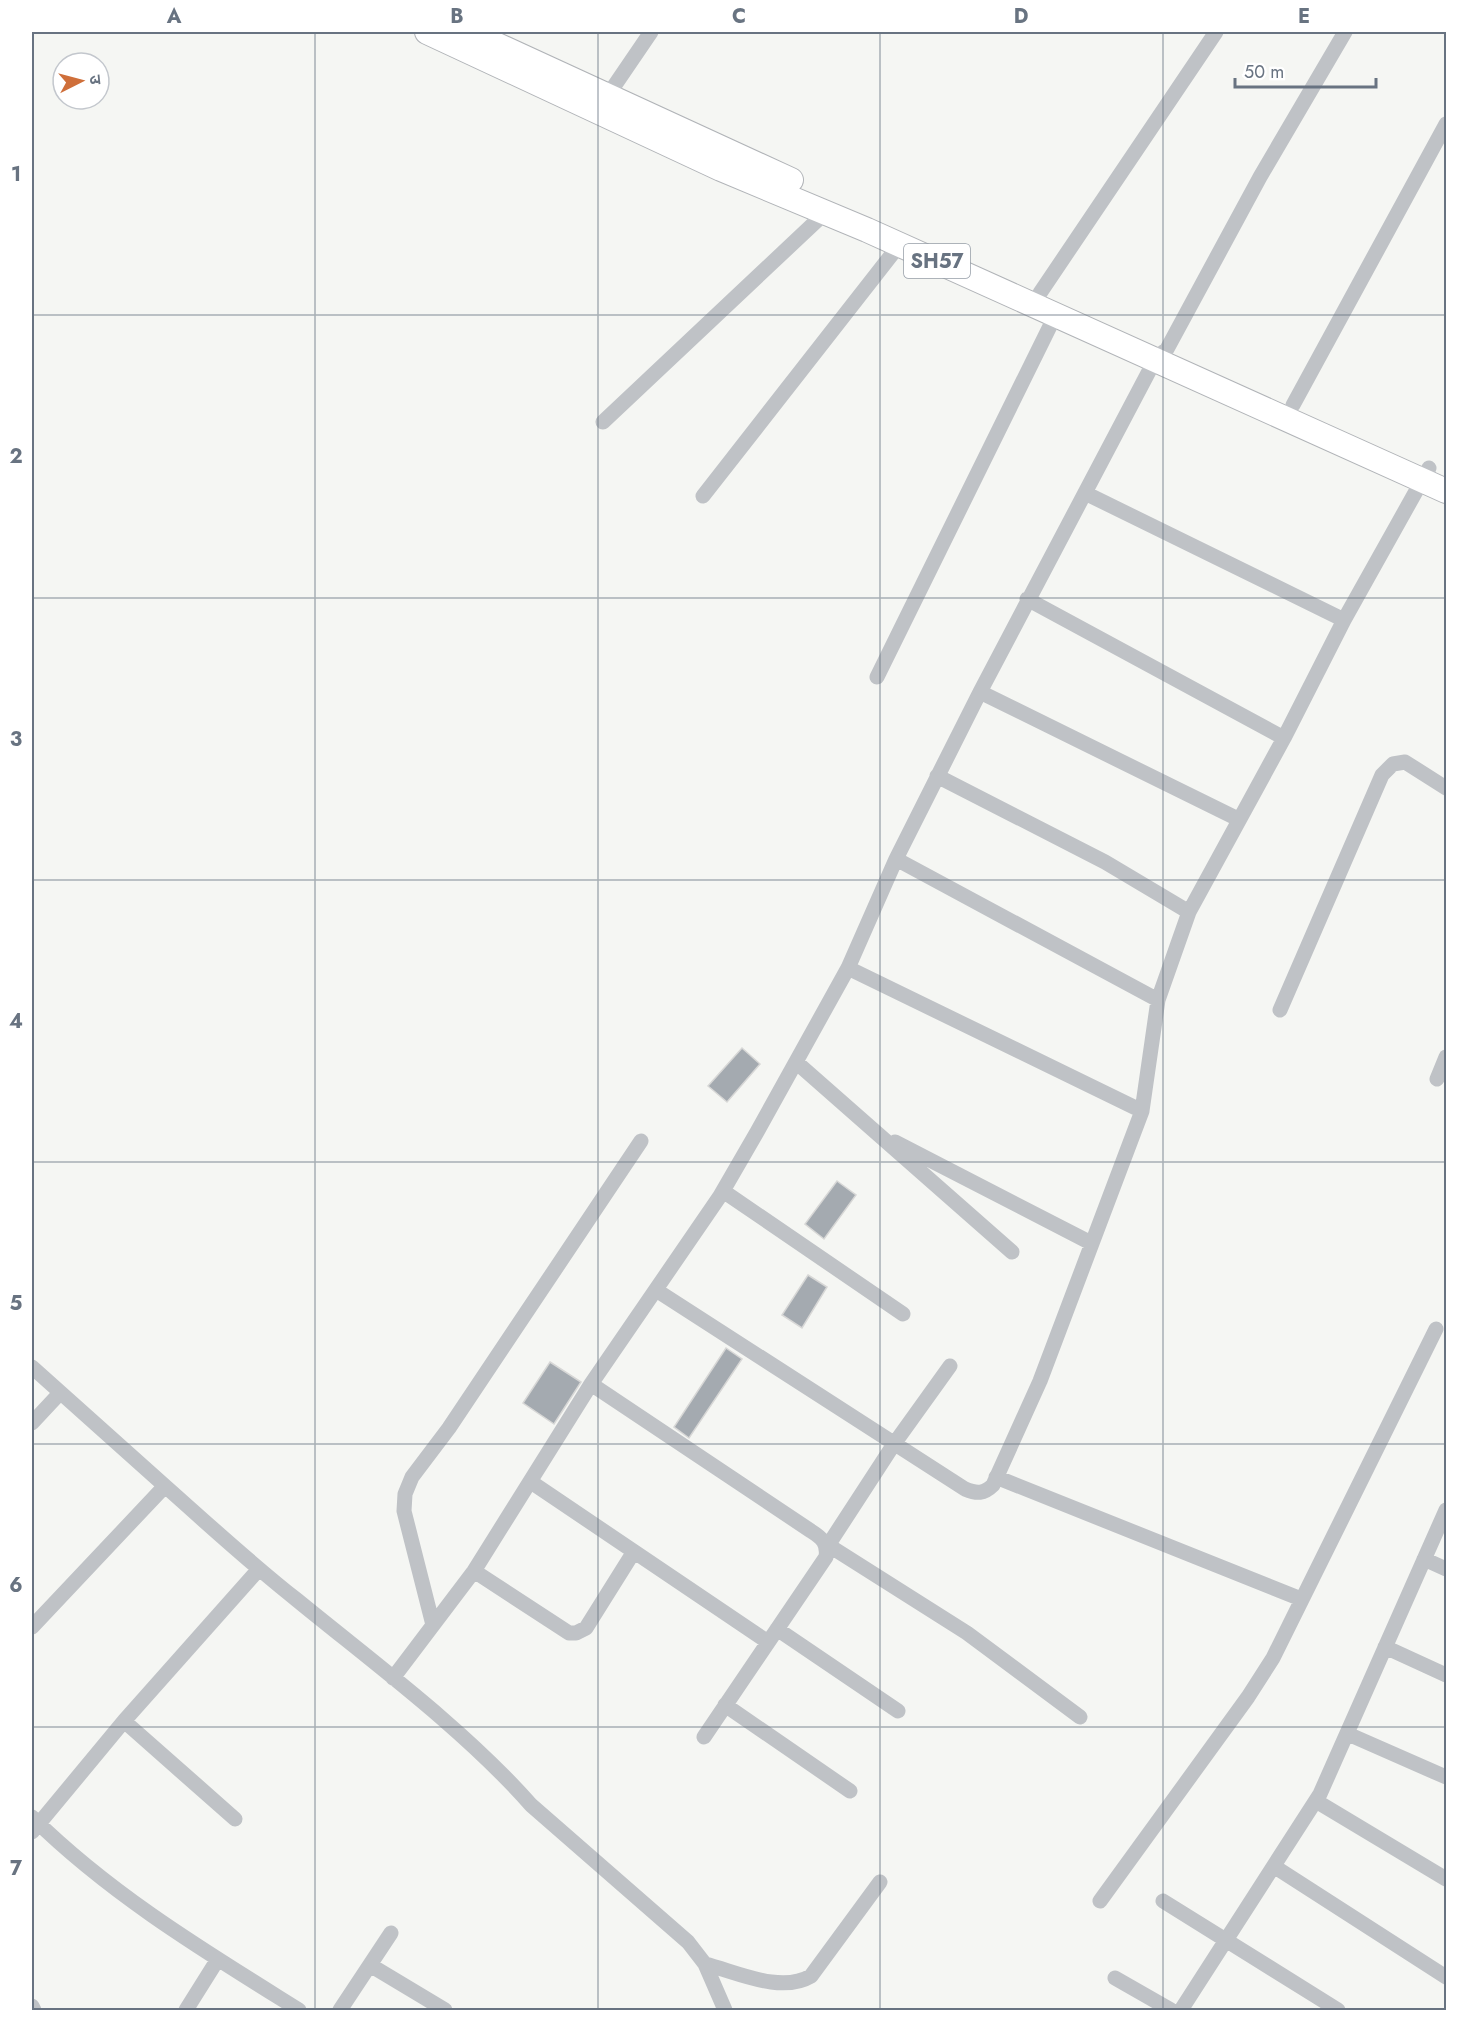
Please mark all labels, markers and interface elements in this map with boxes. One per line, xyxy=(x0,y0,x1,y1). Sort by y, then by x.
text: A xyxy=(166,2,182,31)
text: B xyxy=(450,2,464,31)
text: C xyxy=(732,2,746,31)
text: D xyxy=(1014,2,1028,31)
text: E xyxy=(1298,2,1310,31)
north arrow xyxy=(51,51,111,111)
scale bar xyxy=(1235,51,1376,89)
text: 50 m xyxy=(1244,59,1284,85)
text: उ xyxy=(83,74,107,86)
text: 1 xyxy=(11,160,21,189)
road number: SH57 xyxy=(904,244,970,278)
text: 2 xyxy=(9,442,23,471)
text: 3 xyxy=(10,725,22,754)
text: 4 xyxy=(9,1007,23,1036)
text: 5 xyxy=(10,1289,23,1318)
text: 6 xyxy=(9,1571,23,1600)
text: 7 xyxy=(10,1854,23,1883)

